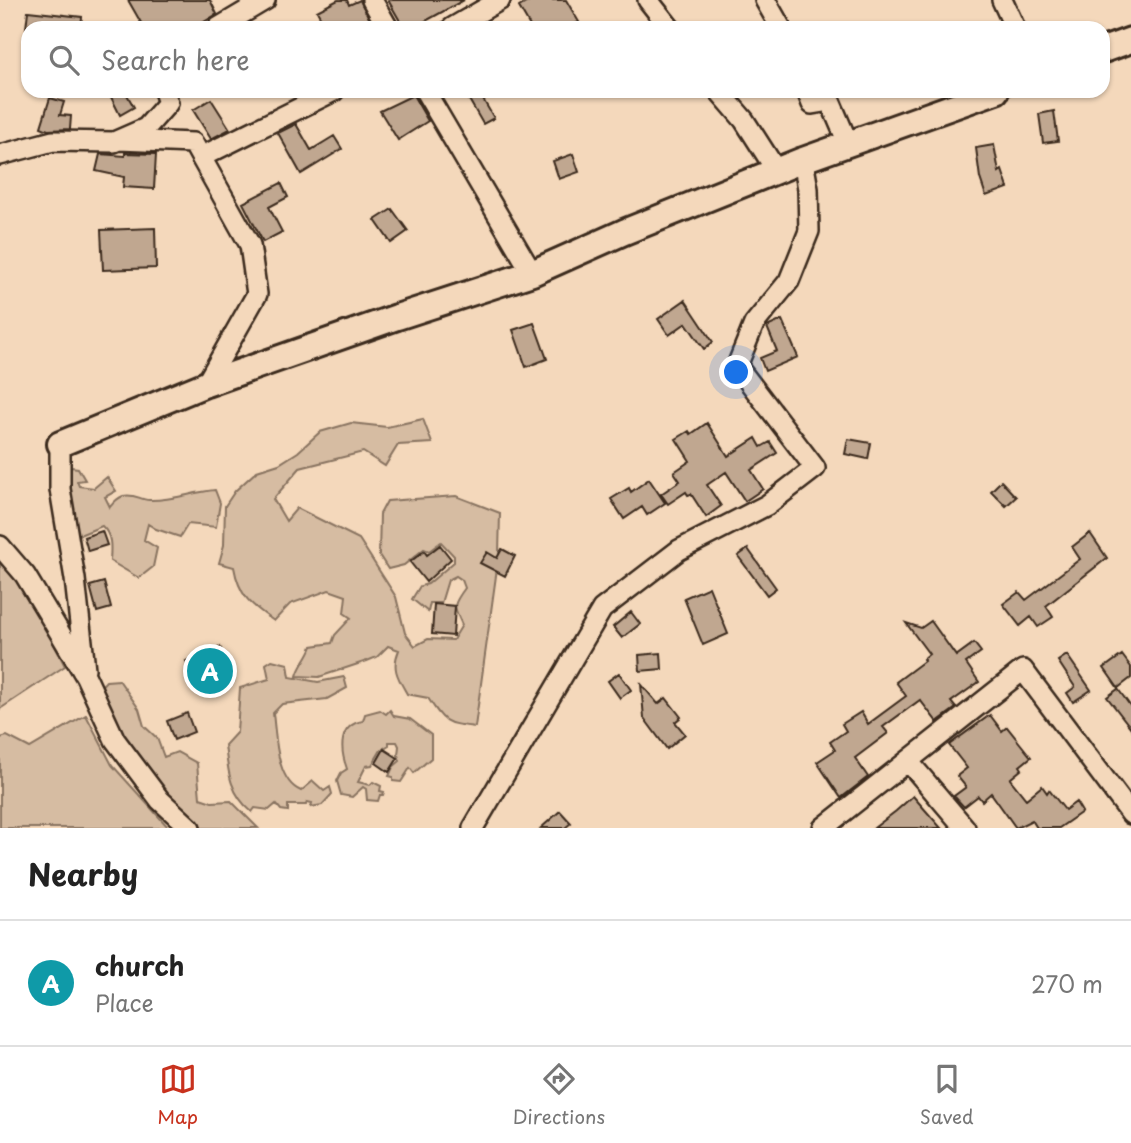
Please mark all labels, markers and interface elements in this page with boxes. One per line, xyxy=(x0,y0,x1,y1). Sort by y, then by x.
search box xyxy=(21,21,1110,98)
text: Search here xyxy=(101,40,250,79)
icon: search xyxy=(45,41,83,79)
your location xyxy=(719,355,753,389)
pin: A xyxy=(187,645,233,697)
text: Nearby xyxy=(28,851,138,896)
text: church xyxy=(95,946,185,985)
text: A xyxy=(42,966,60,1001)
text: 270 m xyxy=(1031,966,1103,1001)
text: Place xyxy=(95,985,154,1020)
tab: Map xyxy=(157,1060,198,1130)
tab: Directions xyxy=(513,1060,605,1130)
tab: Saved xyxy=(920,1060,974,1130)

